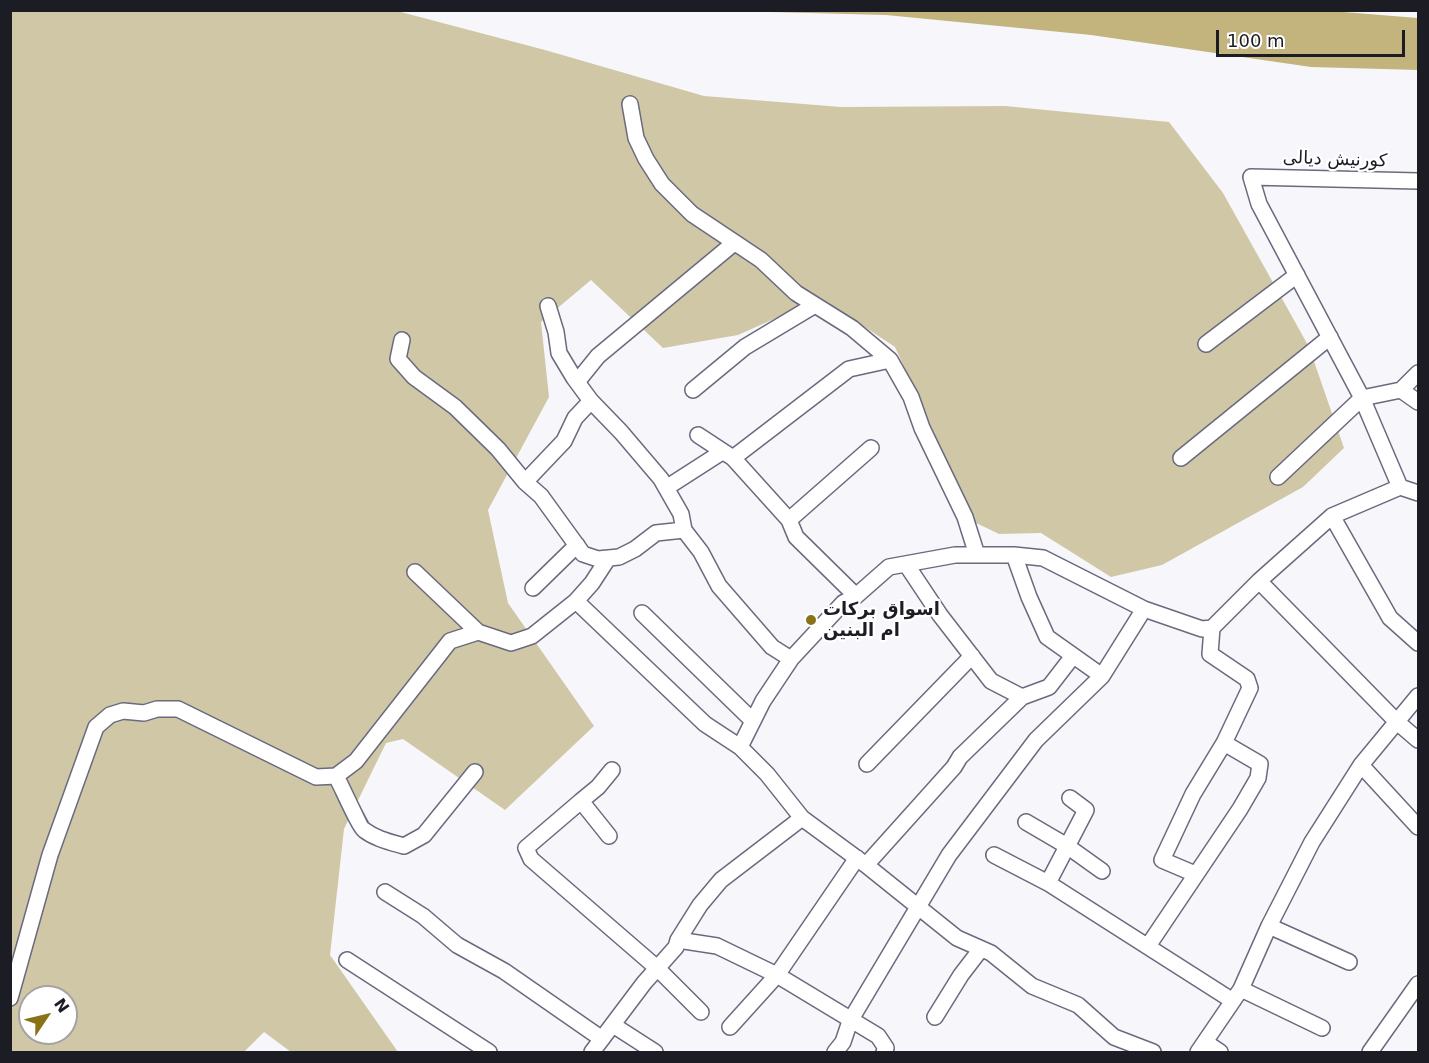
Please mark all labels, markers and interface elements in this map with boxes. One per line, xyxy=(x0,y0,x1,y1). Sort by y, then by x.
scale bar xyxy=(1219,18,1408,56)
text: 100 m xyxy=(1227,30,1285,51)
street label: كورنيش ديالى xyxy=(1282,147,1388,173)
place label: اسواق بركات ام البنين xyxy=(823,599,940,642)
marker: اسواق بركات ام البنين xyxy=(804,613,818,627)
north arrow xyxy=(18,985,78,1045)
text: N xyxy=(50,995,73,1016)

